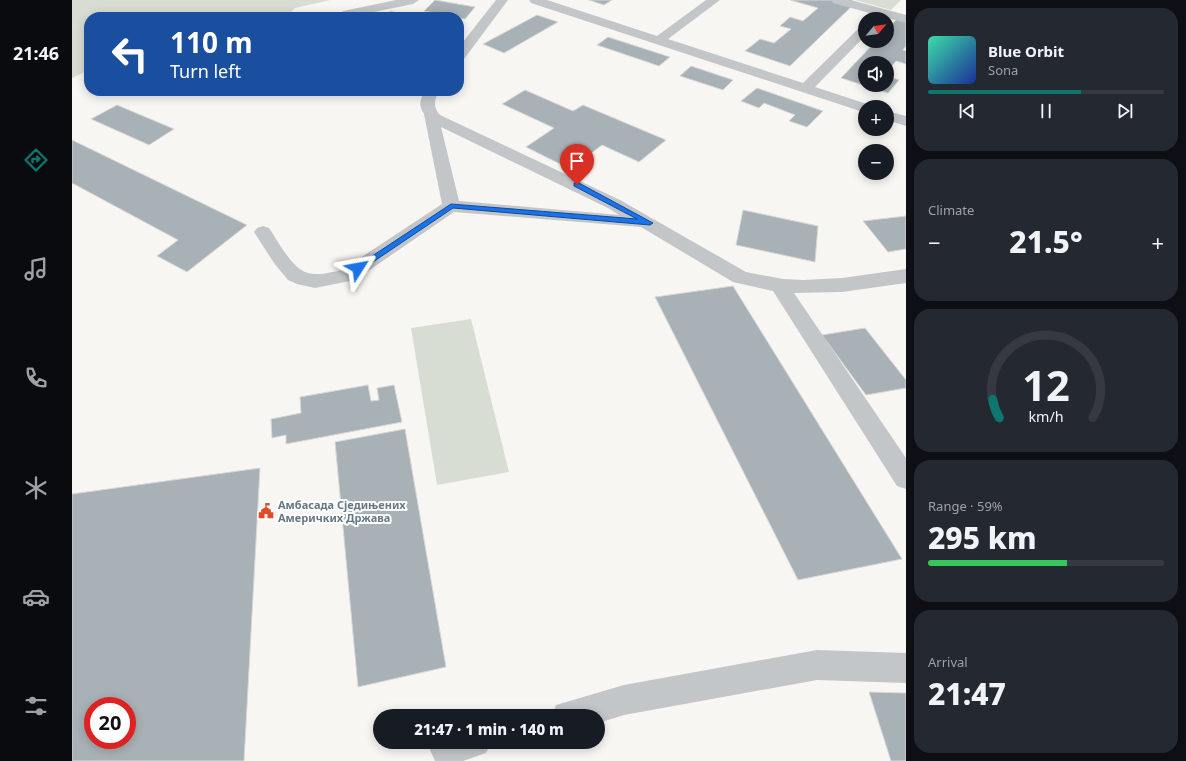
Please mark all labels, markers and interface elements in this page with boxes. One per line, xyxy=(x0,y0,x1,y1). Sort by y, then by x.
north arrow xyxy=(858,12,894,48)
map controls xyxy=(858,12,894,180)
text: 110 m xyxy=(170,23,253,61)
icon: left xyxy=(104,28,156,80)
text: 21:46 xyxy=(13,41,59,65)
text: Blue Orbit xyxy=(988,41,1064,61)
button: sound xyxy=(858,56,894,92)
text: Turn left xyxy=(170,59,241,83)
text: Sona xyxy=(988,61,1018,79)
button: + xyxy=(858,100,894,136)
icon: previous xyxy=(956,100,978,122)
icon: pause xyxy=(1035,100,1057,122)
icon: next xyxy=(1114,100,1136,122)
pin xyxy=(560,144,594,185)
button: − xyxy=(858,144,894,180)
icon: directions xyxy=(22,146,50,174)
icon: arrive xyxy=(566,150,588,172)
text: Climate xyxy=(928,201,974,219)
text: 21.5° xyxy=(1009,221,1083,262)
text: − xyxy=(928,227,941,257)
text: + xyxy=(1151,227,1164,257)
position arrow xyxy=(337,247,379,289)
icon: music xyxy=(22,255,50,283)
text: 12 xyxy=(1022,357,1070,413)
icon: phone xyxy=(22,364,50,392)
text: km/h xyxy=(1028,407,1064,426)
icon: climate xyxy=(22,474,50,502)
place label: Амбасада Сједињених Америчких Држава xyxy=(278,497,406,525)
text: Range · 59% xyxy=(928,497,1003,515)
public building icon: Амбасада Сједињених Америчких Држава xyxy=(257,502,275,520)
text: 295 km xyxy=(928,517,1037,558)
icon: car xyxy=(22,583,50,611)
text: Arrival xyxy=(928,653,968,671)
text: 21:47 xyxy=(928,673,1006,714)
icon: filters xyxy=(22,692,50,720)
speed limit sign: 20 xyxy=(84,697,136,749)
text: 21:47 · 1 min · 140 m xyxy=(414,719,564,739)

